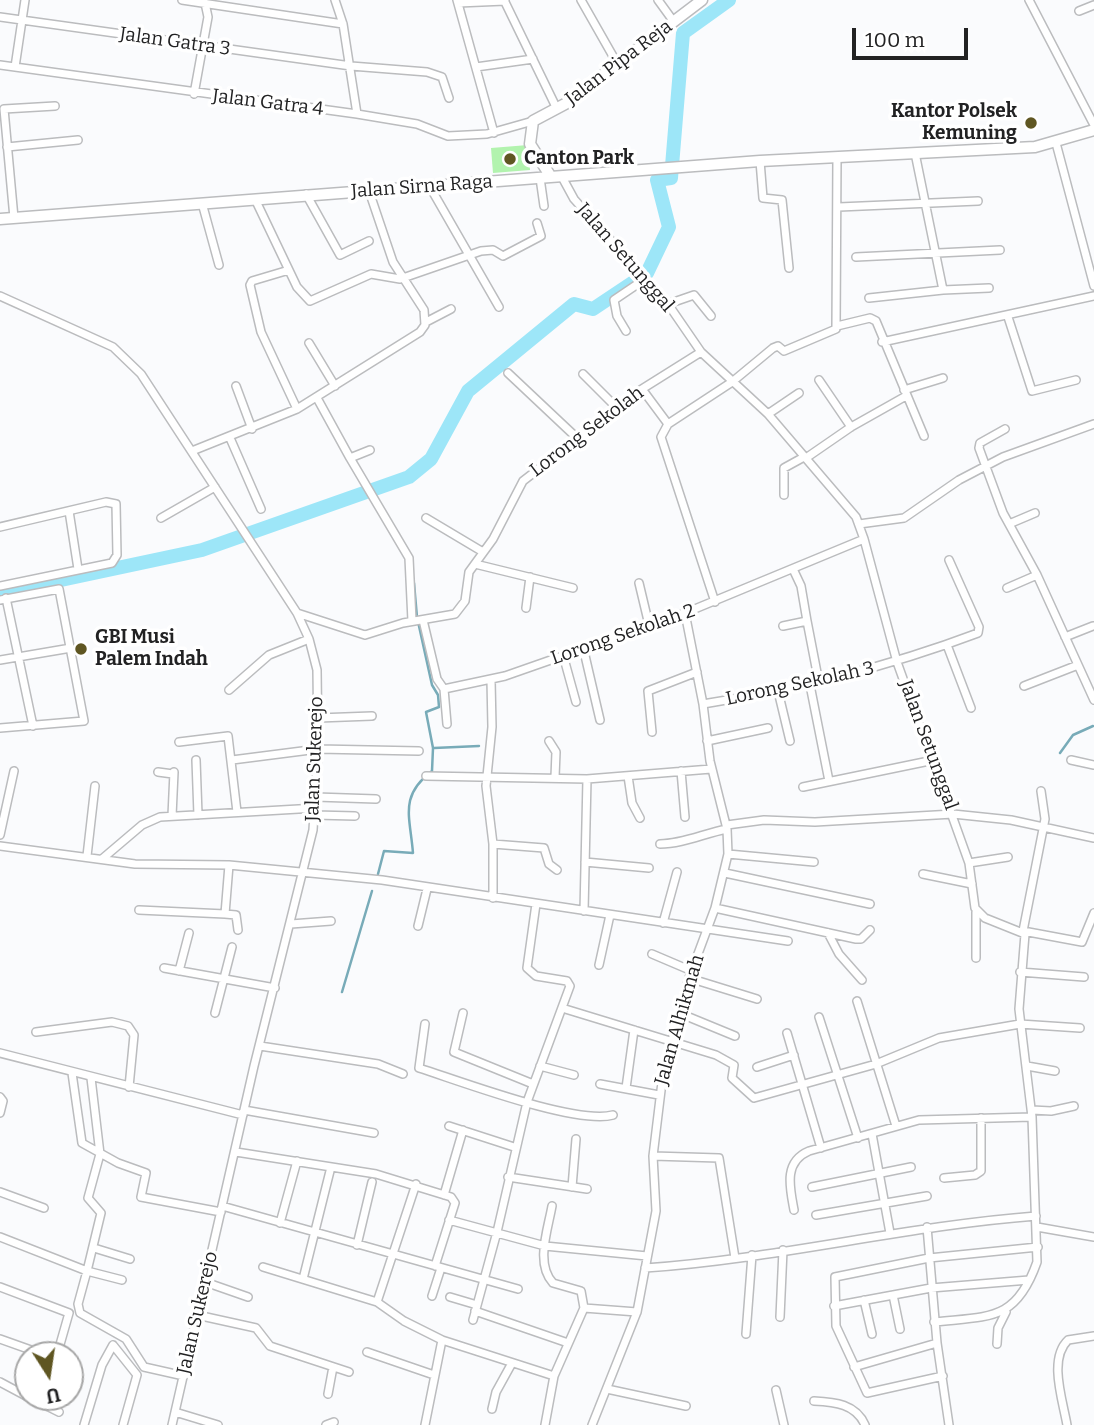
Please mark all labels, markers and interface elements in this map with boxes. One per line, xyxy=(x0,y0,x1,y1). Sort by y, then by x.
scale bar xyxy=(856,14,972,58)
street label: Jalan Pipa Reja xyxy=(561,15,677,111)
street label: Jalan Gatra 3 xyxy=(118,23,232,61)
text: 100 m xyxy=(865,27,925,53)
street label: Jalan Gatra 4 xyxy=(211,85,325,121)
place label: Kantor Polsek Kemuning xyxy=(891,101,1017,145)
marker: Kantor Polsek Kemuning xyxy=(1023,115,1039,131)
place label: Canton Park xyxy=(524,148,634,170)
marker: Canton Park xyxy=(502,151,518,167)
street label: Jalan Sirna Raga xyxy=(350,171,494,203)
street label: Jalan Setunggal xyxy=(571,199,679,317)
street label: Lorong Sekolah xyxy=(526,382,648,482)
street label: Lorong Sekolah 2 xyxy=(548,600,698,670)
place label: GBI Musi Palem Indah xyxy=(95,627,208,671)
marker: GBI Musi Palem Indah xyxy=(73,641,89,657)
street label: Lorong Sekolah 3 xyxy=(724,657,876,711)
street label: Jalan Setunggal xyxy=(894,677,962,813)
street label: Jalan Sukerejo xyxy=(301,696,329,822)
street label: Jalan Alhikmah xyxy=(650,952,710,1088)
street label: Jalan Sukerejo xyxy=(173,1249,223,1377)
north arrow xyxy=(14,1341,84,1411)
text: U xyxy=(44,1382,62,1408)

